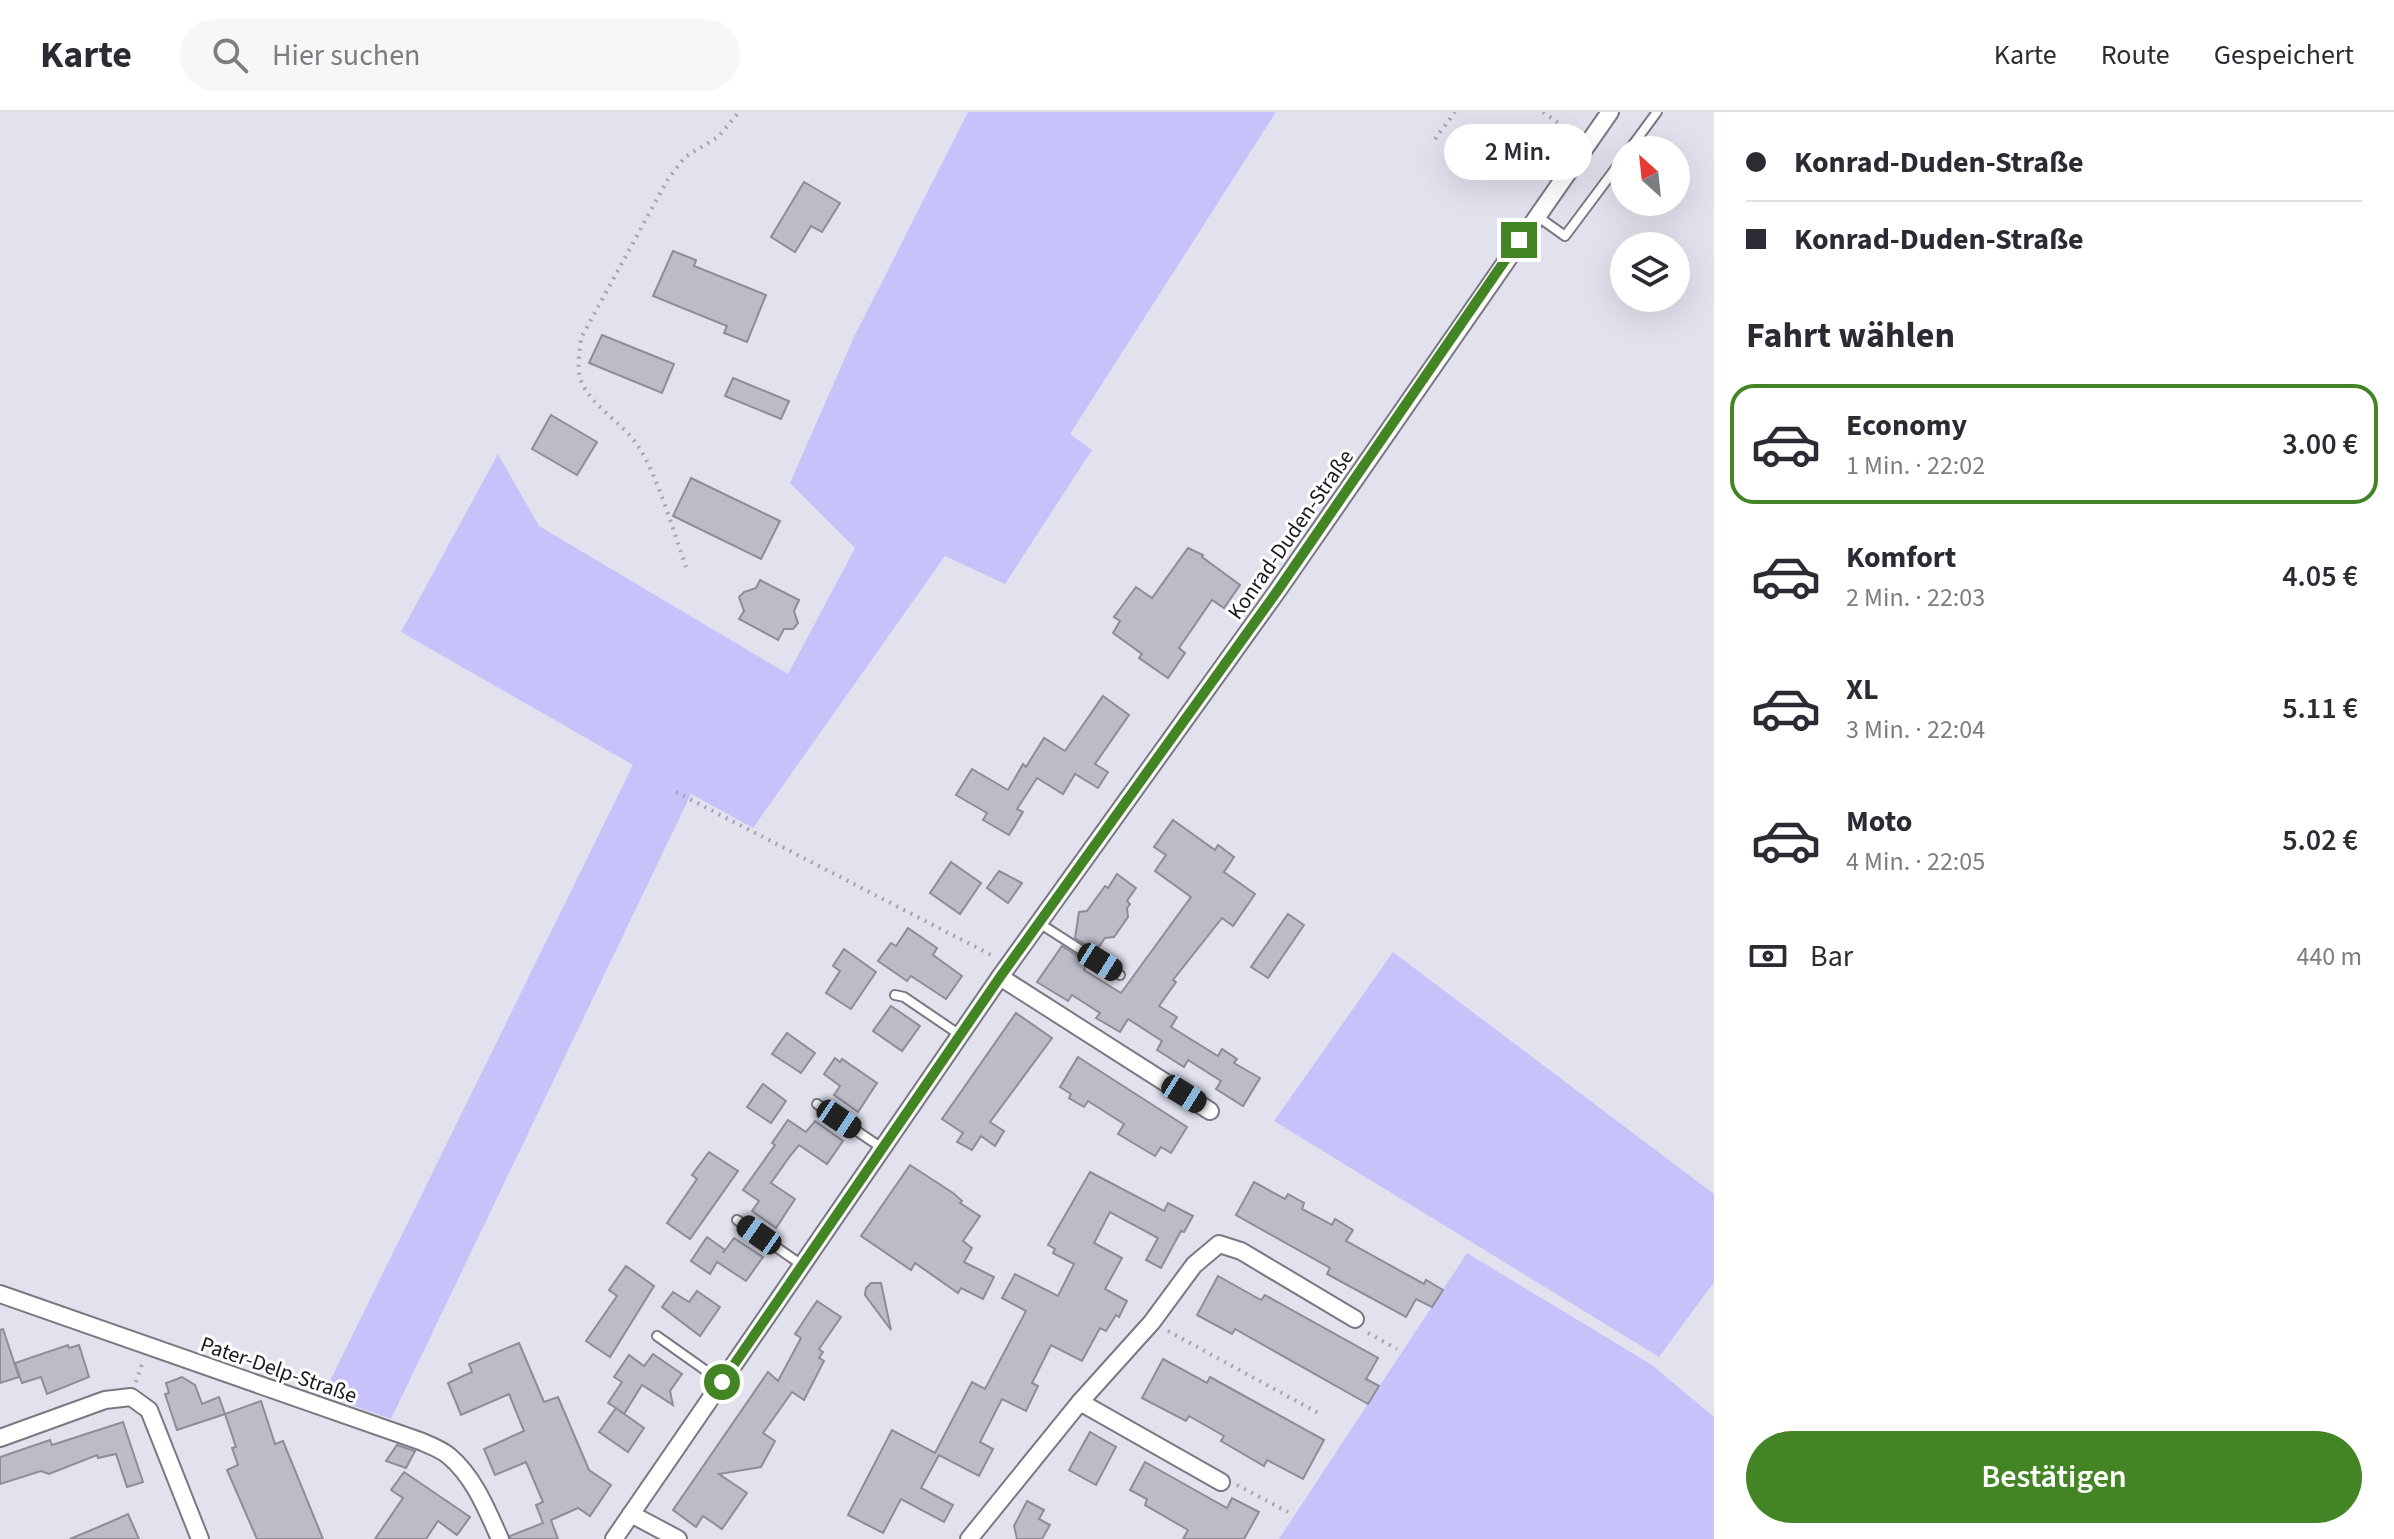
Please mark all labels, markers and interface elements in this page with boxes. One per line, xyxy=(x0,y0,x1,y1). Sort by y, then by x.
search box xyxy=(180,19,740,91)
text: Karte xyxy=(40,28,132,82)
icon: search xyxy=(208,33,252,77)
text: Hier suchen xyxy=(272,34,420,77)
text: Karte xyxy=(1994,35,2057,75)
text: Route xyxy=(2101,35,2170,75)
text: Gespeichert xyxy=(2214,35,2354,75)
callout: 2 Min. xyxy=(1445,124,1593,180)
text: 2 Min. xyxy=(1485,133,1551,170)
north arrow xyxy=(1610,136,1690,216)
map controls xyxy=(1610,136,1690,312)
text: Konrad-Duden-Straße xyxy=(1794,141,2084,184)
text: Konrad-Duden-Straße xyxy=(1794,218,2084,261)
route end xyxy=(1501,222,1537,258)
button: layers xyxy=(1610,232,1690,312)
text: Fahrt wählen xyxy=(1746,310,1955,361)
text: Economy xyxy=(1846,404,1967,447)
icon: car xyxy=(1750,408,1822,480)
text: 3.00 € xyxy=(2282,423,2358,466)
street label: Konrad-Duden-Straße xyxy=(1220,443,1362,626)
text: 1 Min. · 22:02 xyxy=(1846,447,1985,484)
text: Komfort xyxy=(1846,536,1956,579)
icon: car xyxy=(1750,540,1822,612)
text: 4.05 € xyxy=(2282,555,2358,598)
text: 2 Min. · 22:03 xyxy=(1846,579,1985,616)
text: XL xyxy=(1846,668,1879,711)
icon: car xyxy=(1750,672,1822,744)
text: 5.11 € xyxy=(2282,687,2358,730)
text: 3 Min. · 22:04 xyxy=(1846,711,1985,748)
text: Moto xyxy=(1846,800,1912,843)
icon: car xyxy=(1750,804,1822,876)
text: 5.02 € xyxy=(2282,819,2358,862)
text: 4 Min. · 22:05 xyxy=(1846,843,1985,880)
icon: cash xyxy=(1746,934,1790,978)
text: Bar xyxy=(1810,935,1853,978)
text: 440 m xyxy=(2296,938,2362,975)
car xyxy=(1073,939,1127,985)
car xyxy=(1157,1071,1211,1117)
car xyxy=(812,1096,866,1142)
car xyxy=(732,1211,786,1259)
street label: Pater-Delp-Straße xyxy=(196,1328,361,1412)
route start xyxy=(704,1364,740,1400)
button: Bestätigen xyxy=(1746,1431,2362,1523)

